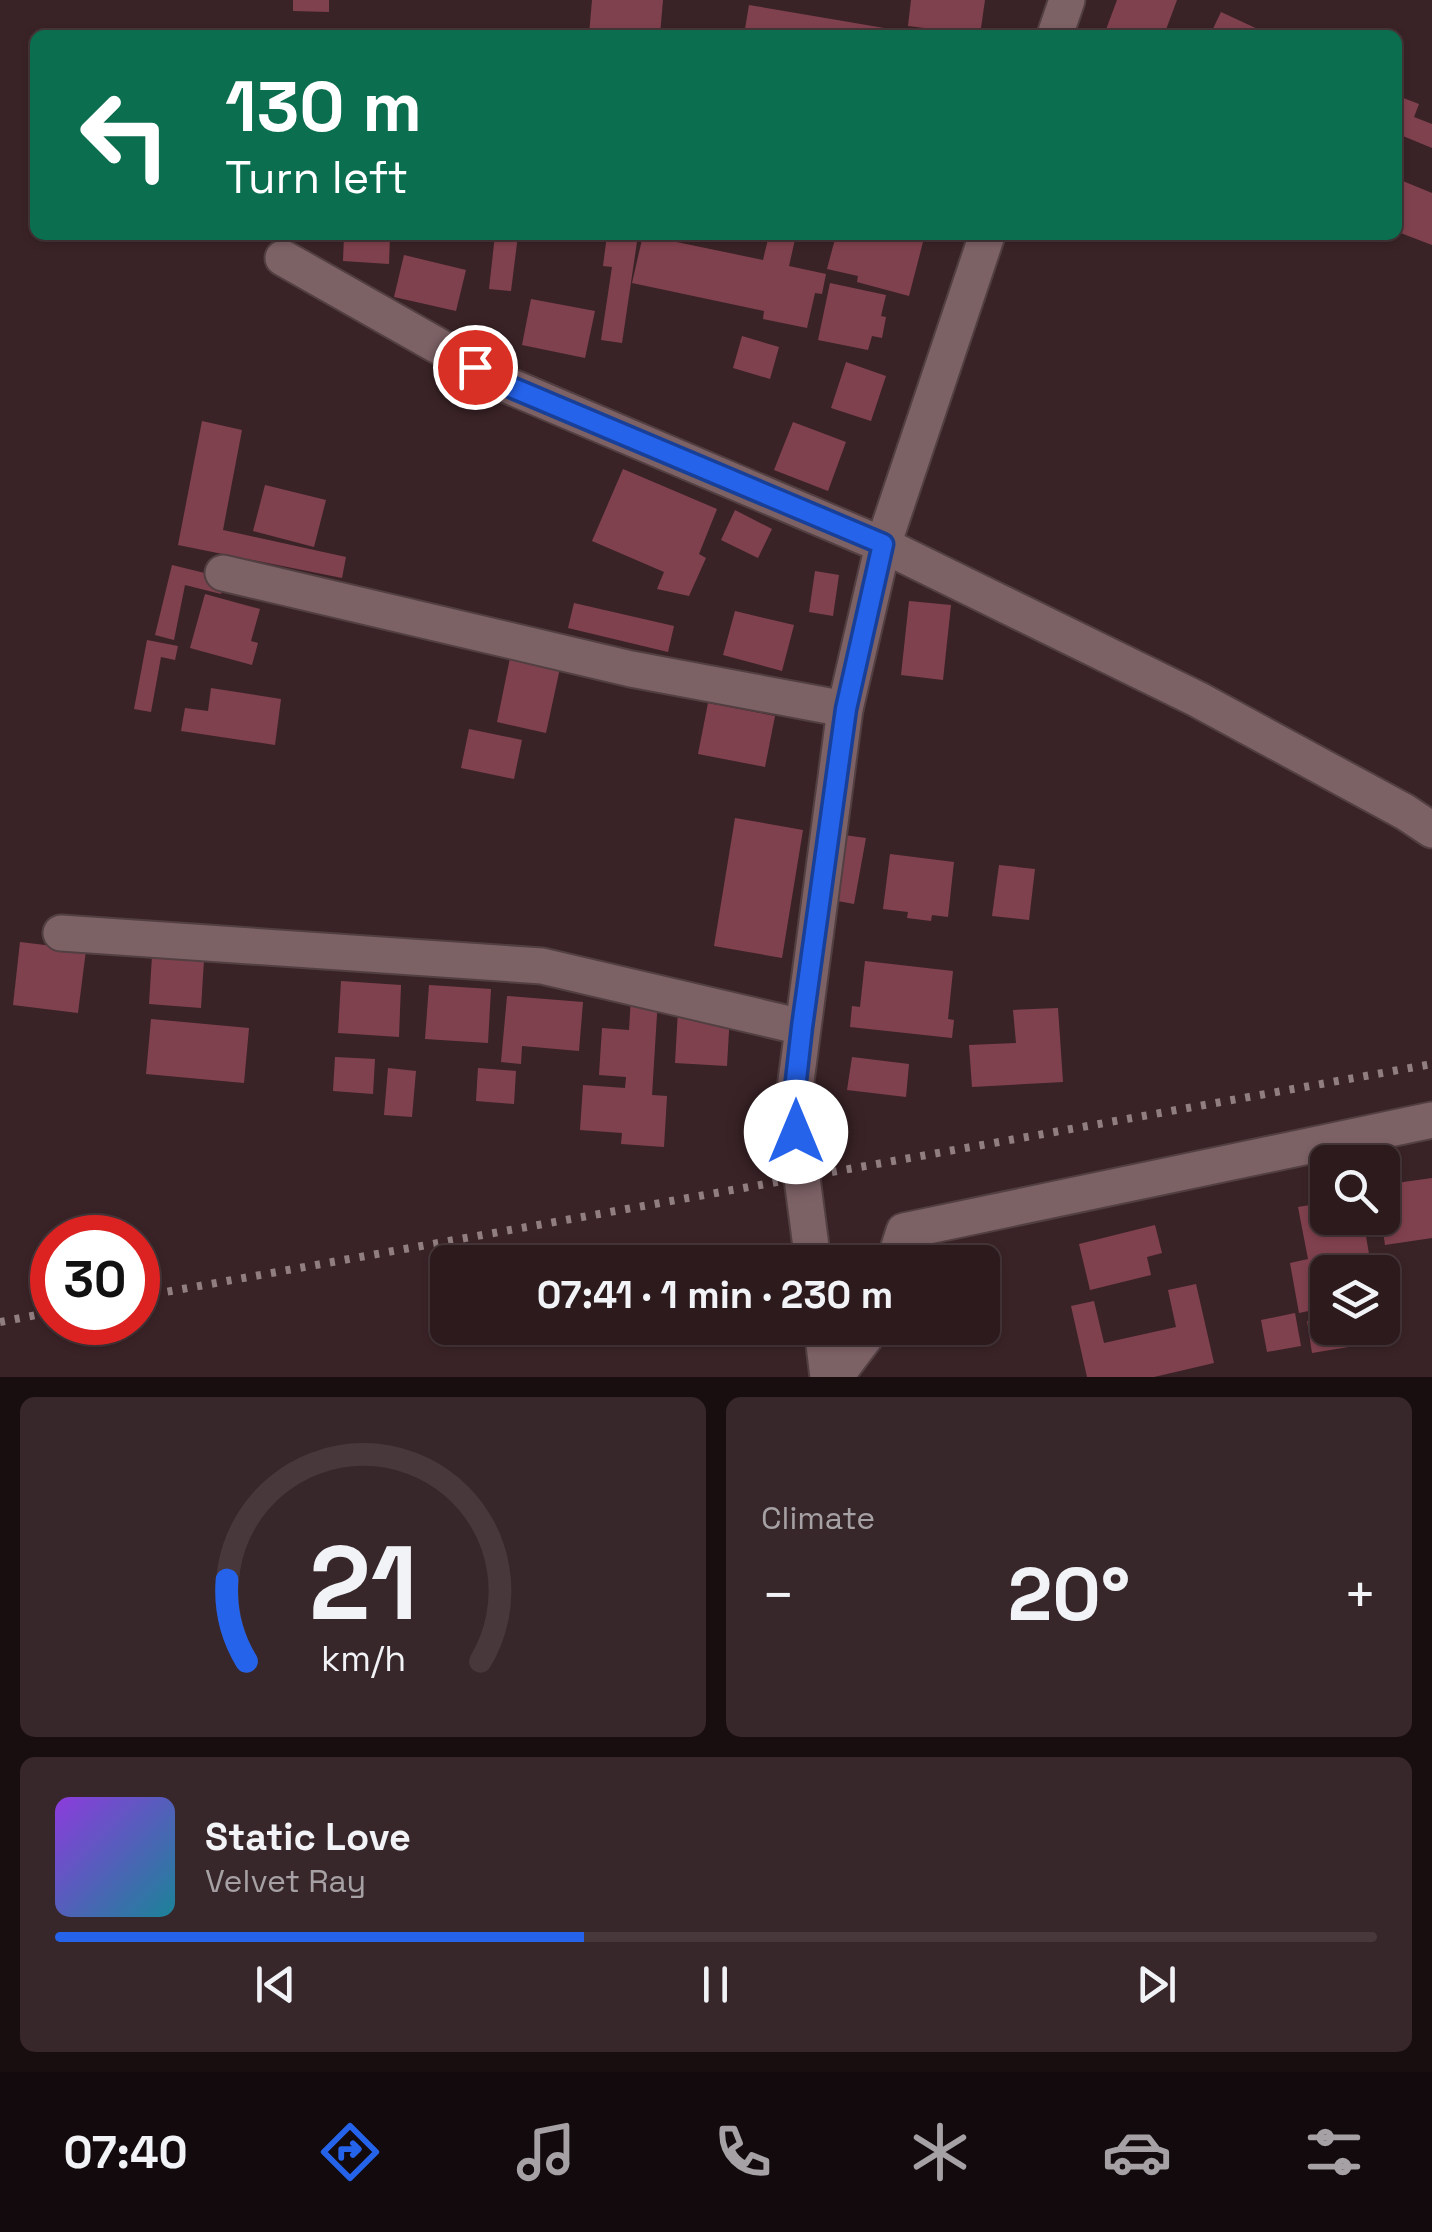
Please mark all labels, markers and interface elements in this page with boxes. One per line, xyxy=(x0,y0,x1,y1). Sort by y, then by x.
text: 130 m xyxy=(225,62,422,151)
icon: left xyxy=(60,70,190,200)
text: Turn left xyxy=(225,149,408,206)
pin xyxy=(433,325,518,410)
icon: arrive xyxy=(448,340,503,395)
position arrow xyxy=(744,1080,848,1184)
map controls xyxy=(1310,1145,1400,1345)
button: search xyxy=(1310,1145,1400,1235)
speed limit sign: 30 xyxy=(30,1215,160,1345)
button: layers xyxy=(1310,1255,1400,1345)
text: 07:41 · 1 min · 230 m xyxy=(537,1271,893,1319)
text: Climate xyxy=(761,1498,875,1538)
text: 21 xyxy=(309,1517,417,1649)
text: 20° xyxy=(1008,1546,1130,1642)
text: − xyxy=(761,1560,795,1630)
text: + xyxy=(1343,1560,1377,1630)
text: km/h xyxy=(320,1636,406,1681)
text: Static Love xyxy=(205,1813,411,1861)
text: Velvet Ray xyxy=(205,1861,366,1901)
icon: previous xyxy=(248,1957,303,2012)
icon: pause xyxy=(688,1957,743,2012)
icon: next xyxy=(1129,1957,1184,2012)
icon: directions xyxy=(315,2117,385,2187)
icon: music xyxy=(511,2117,581,2187)
icon: phone xyxy=(708,2117,778,2187)
icon: climate xyxy=(905,2117,975,2187)
icon: car xyxy=(1102,2117,1172,2187)
icon: filters xyxy=(1299,2117,1369,2187)
text: 07:40 xyxy=(63,2124,188,2181)

